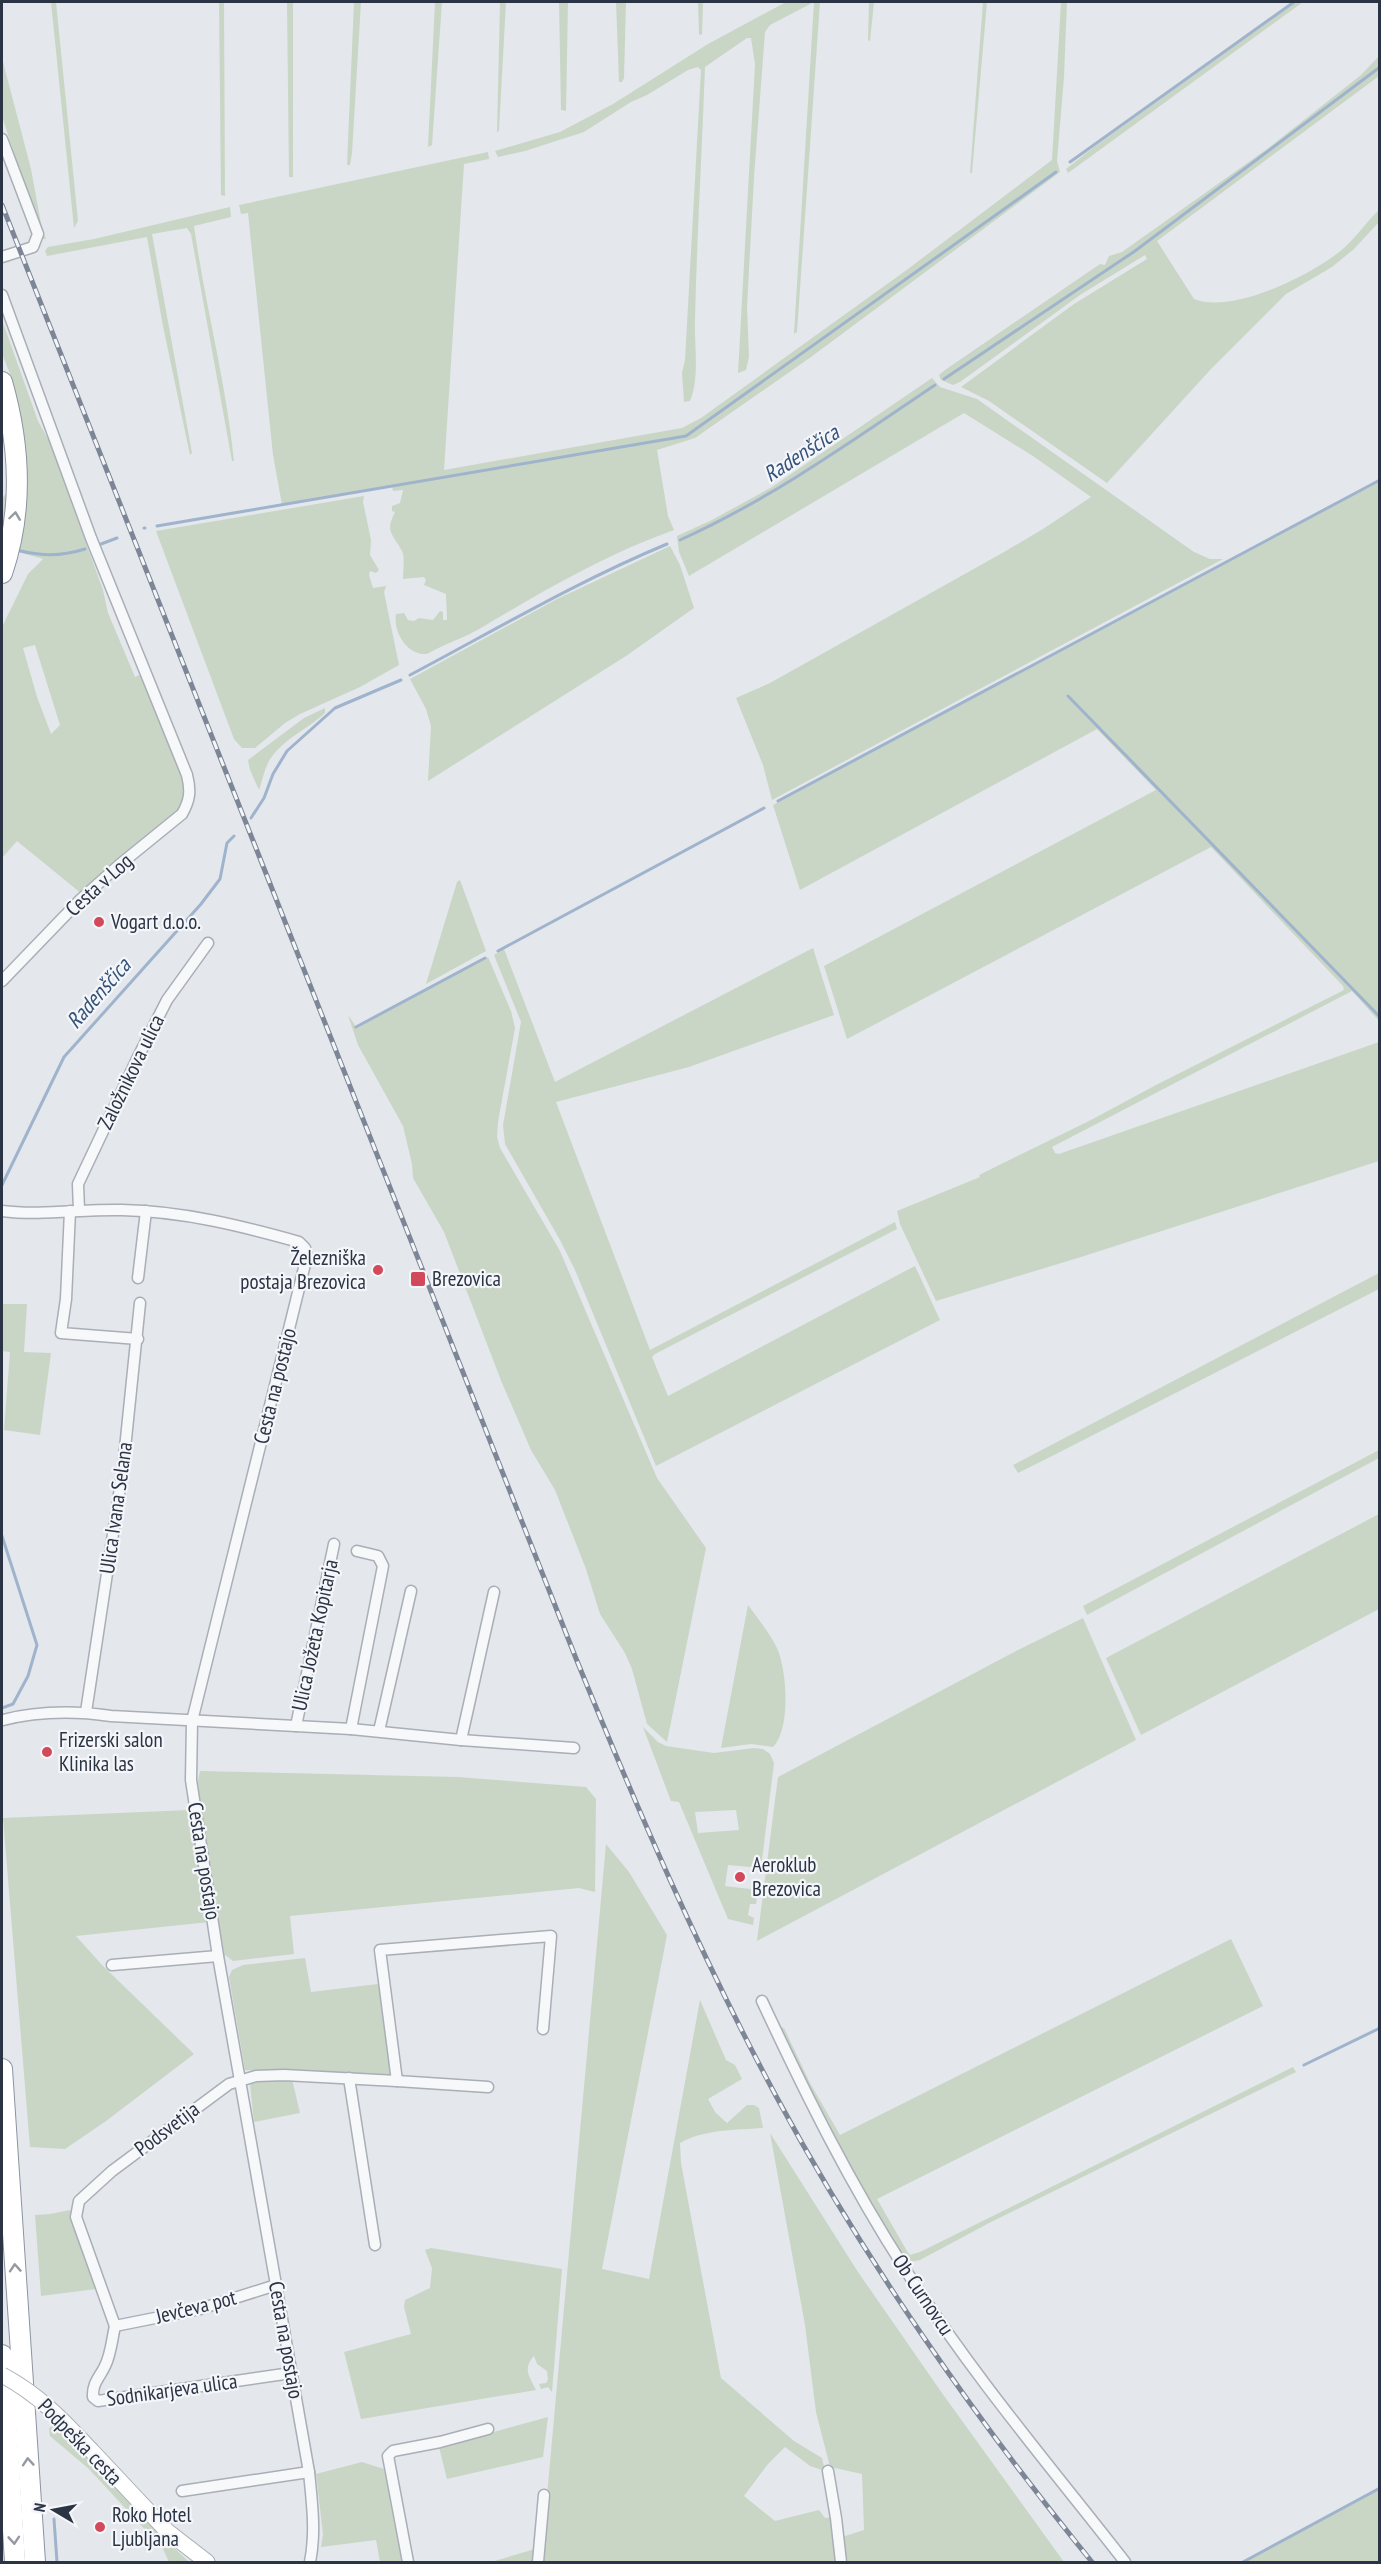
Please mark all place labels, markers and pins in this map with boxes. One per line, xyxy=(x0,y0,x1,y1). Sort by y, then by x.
place label: Vogart d.o.o. xyxy=(110,908,201,935)
marker: Vogart d.o.o. xyxy=(92,915,106,929)
place label: Železniška postaja Brezovica xyxy=(240,1244,366,1295)
marker: Železniška postaja Brezovica xyxy=(371,1263,385,1277)
place label: Brezovica xyxy=(432,1265,501,1292)
marker: Brezovica xyxy=(409,1270,427,1288)
place label: Frizerski salon Klinika las xyxy=(59,1726,163,1777)
marker: Frizerski salon Klinika las xyxy=(40,1745,54,1759)
place label: Aeroklub Brezovica xyxy=(752,1851,821,1902)
marker: Aeroklub Brezovica xyxy=(733,1870,747,1884)
place label: Roko Hotel Ljubljana xyxy=(112,2501,191,2552)
marker: Roko Hotel Ljubljana xyxy=(93,2520,107,2534)

